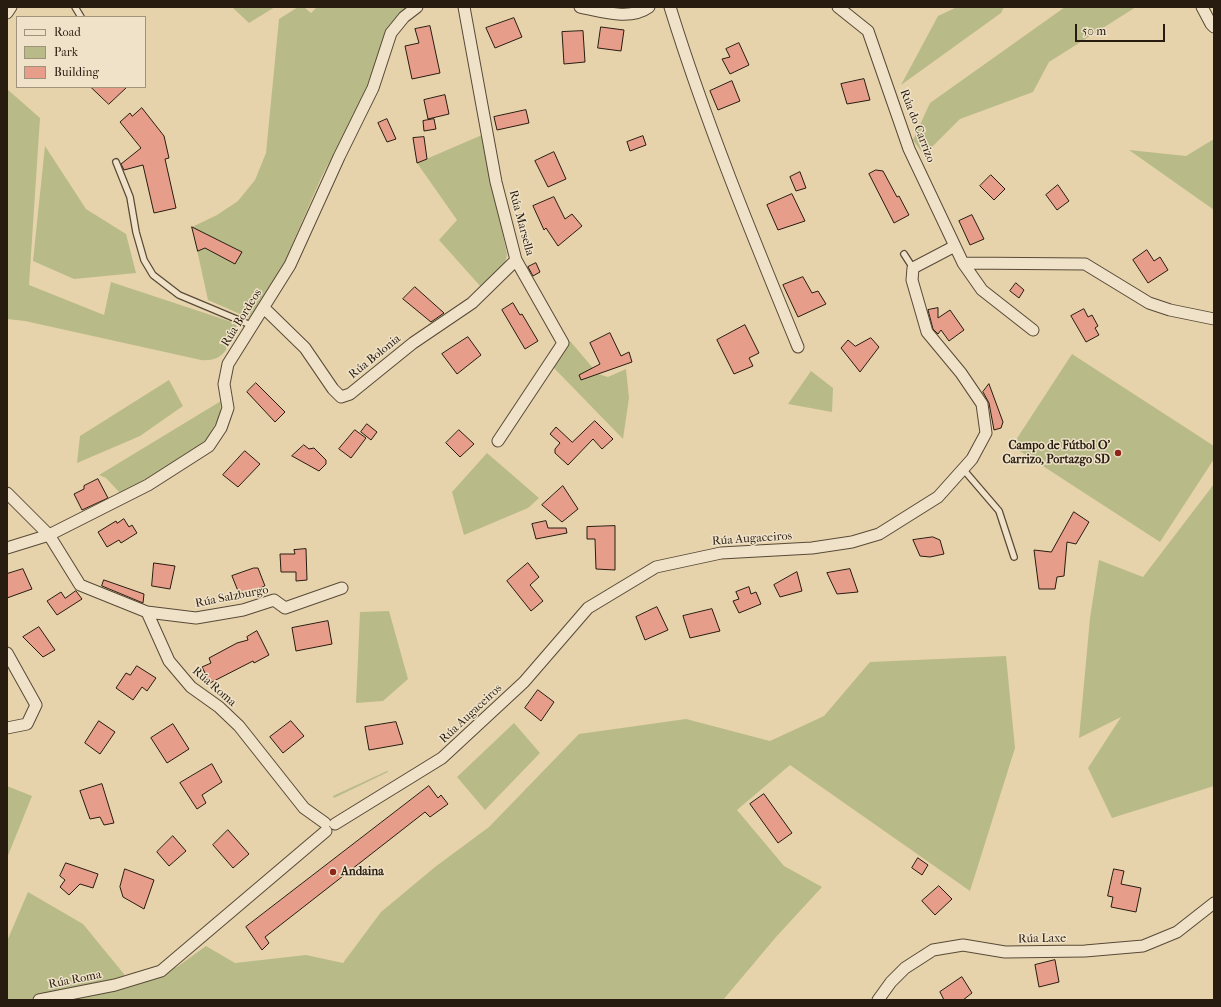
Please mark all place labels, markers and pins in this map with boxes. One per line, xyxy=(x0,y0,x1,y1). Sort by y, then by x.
place label: Campo de Fútbol O' Carrizo, Portazgo SD xyxy=(1002,439,1110,467)
marker: Campo de Fútbol O' Carrizo, Portazgo SD xyxy=(1113,448,1123,458)
place label: Andaina xyxy=(341,865,384,879)
marker: Andaina xyxy=(328,867,338,877)

